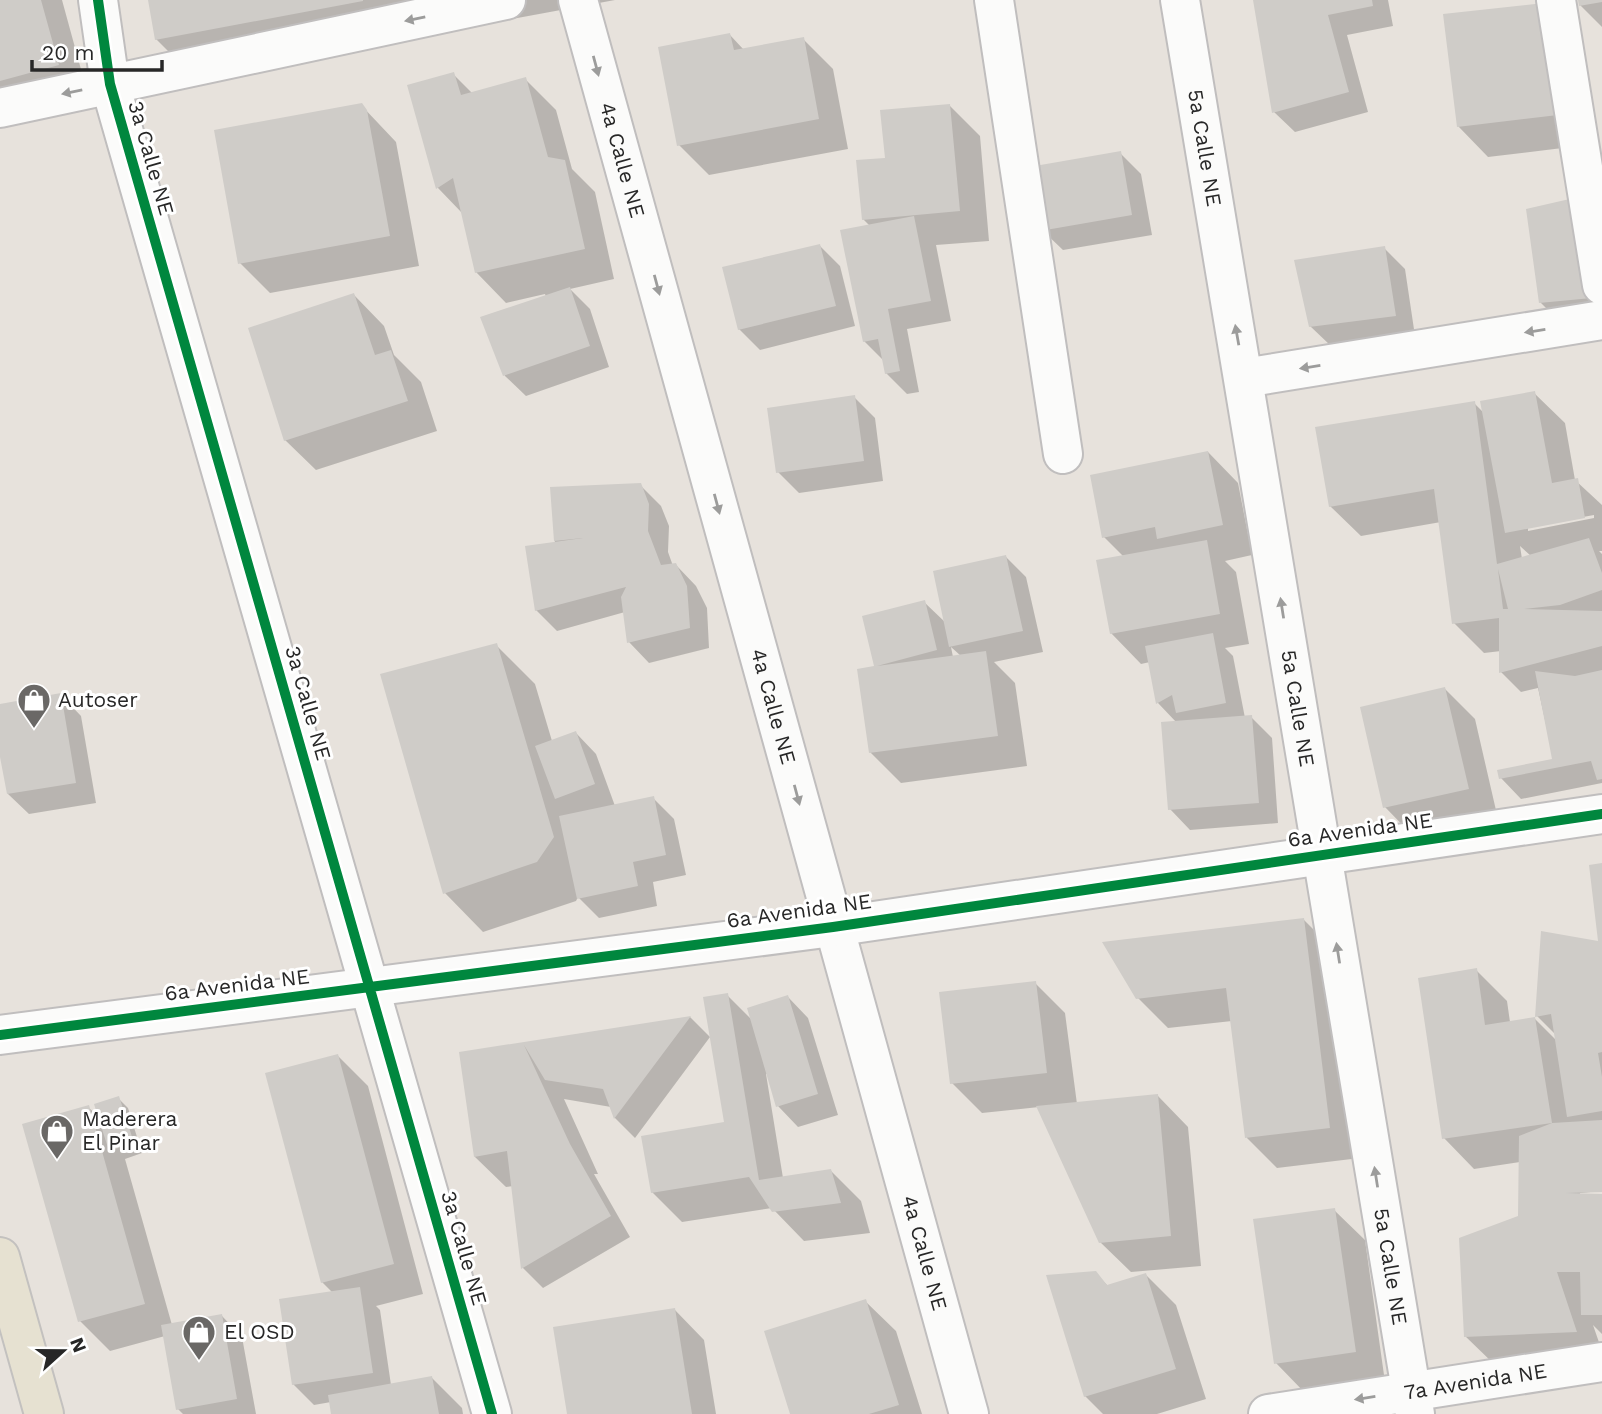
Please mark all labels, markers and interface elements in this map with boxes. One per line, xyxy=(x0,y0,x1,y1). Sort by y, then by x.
one-way arrow xyxy=(404,14,426,25)
scale bar xyxy=(32,28,161,72)
text: 20 m xyxy=(42,40,94,65)
one-way arrow xyxy=(591,55,602,77)
one-way arrow xyxy=(61,87,83,98)
street label: 5a Calle NE xyxy=(1183,88,1227,208)
street label: 3a Calle NE xyxy=(123,98,180,218)
street label: 4a Calle NE xyxy=(595,99,651,220)
one-way arrow xyxy=(652,275,662,296)
one-way arrow xyxy=(1231,324,1242,346)
one-way arrow xyxy=(1524,326,1546,337)
one-way arrow xyxy=(1299,362,1321,373)
one-way arrow xyxy=(712,494,723,516)
one-way arrow xyxy=(1276,597,1287,619)
street label: 3a Calle NE xyxy=(280,643,337,763)
street label: 4a Calle NE xyxy=(746,646,802,767)
street label: 5a Calle NE xyxy=(1276,648,1320,769)
shop icon: Autoser xyxy=(15,681,53,730)
place label: Autoser xyxy=(58,687,138,712)
one-way arrow xyxy=(792,784,803,806)
street label: 6a Avenida NE xyxy=(1286,807,1434,852)
street label: 6a Avenida NE xyxy=(725,888,873,933)
one-way arrow xyxy=(1332,942,1343,964)
street label: 6a Avenida NE xyxy=(163,963,311,1006)
place label: Maderera El Pinar xyxy=(82,1106,178,1155)
shop icon: Maderera El Pinar xyxy=(38,1112,76,1161)
one-way arrow xyxy=(1370,1166,1381,1188)
street label: 3a Calle NE xyxy=(436,1188,493,1308)
street label: 4a Calle NE xyxy=(897,1192,953,1313)
street label: 5a Calle NE xyxy=(1369,1206,1413,1327)
shop icon: El OSD xyxy=(180,1313,218,1362)
north arrow xyxy=(28,1316,98,1386)
place label: El OSD xyxy=(224,1319,295,1344)
text: N xyxy=(65,1334,92,1356)
street label: 7a Avenida NE xyxy=(1402,1358,1549,1405)
one-way arrow xyxy=(1354,1393,1376,1404)

